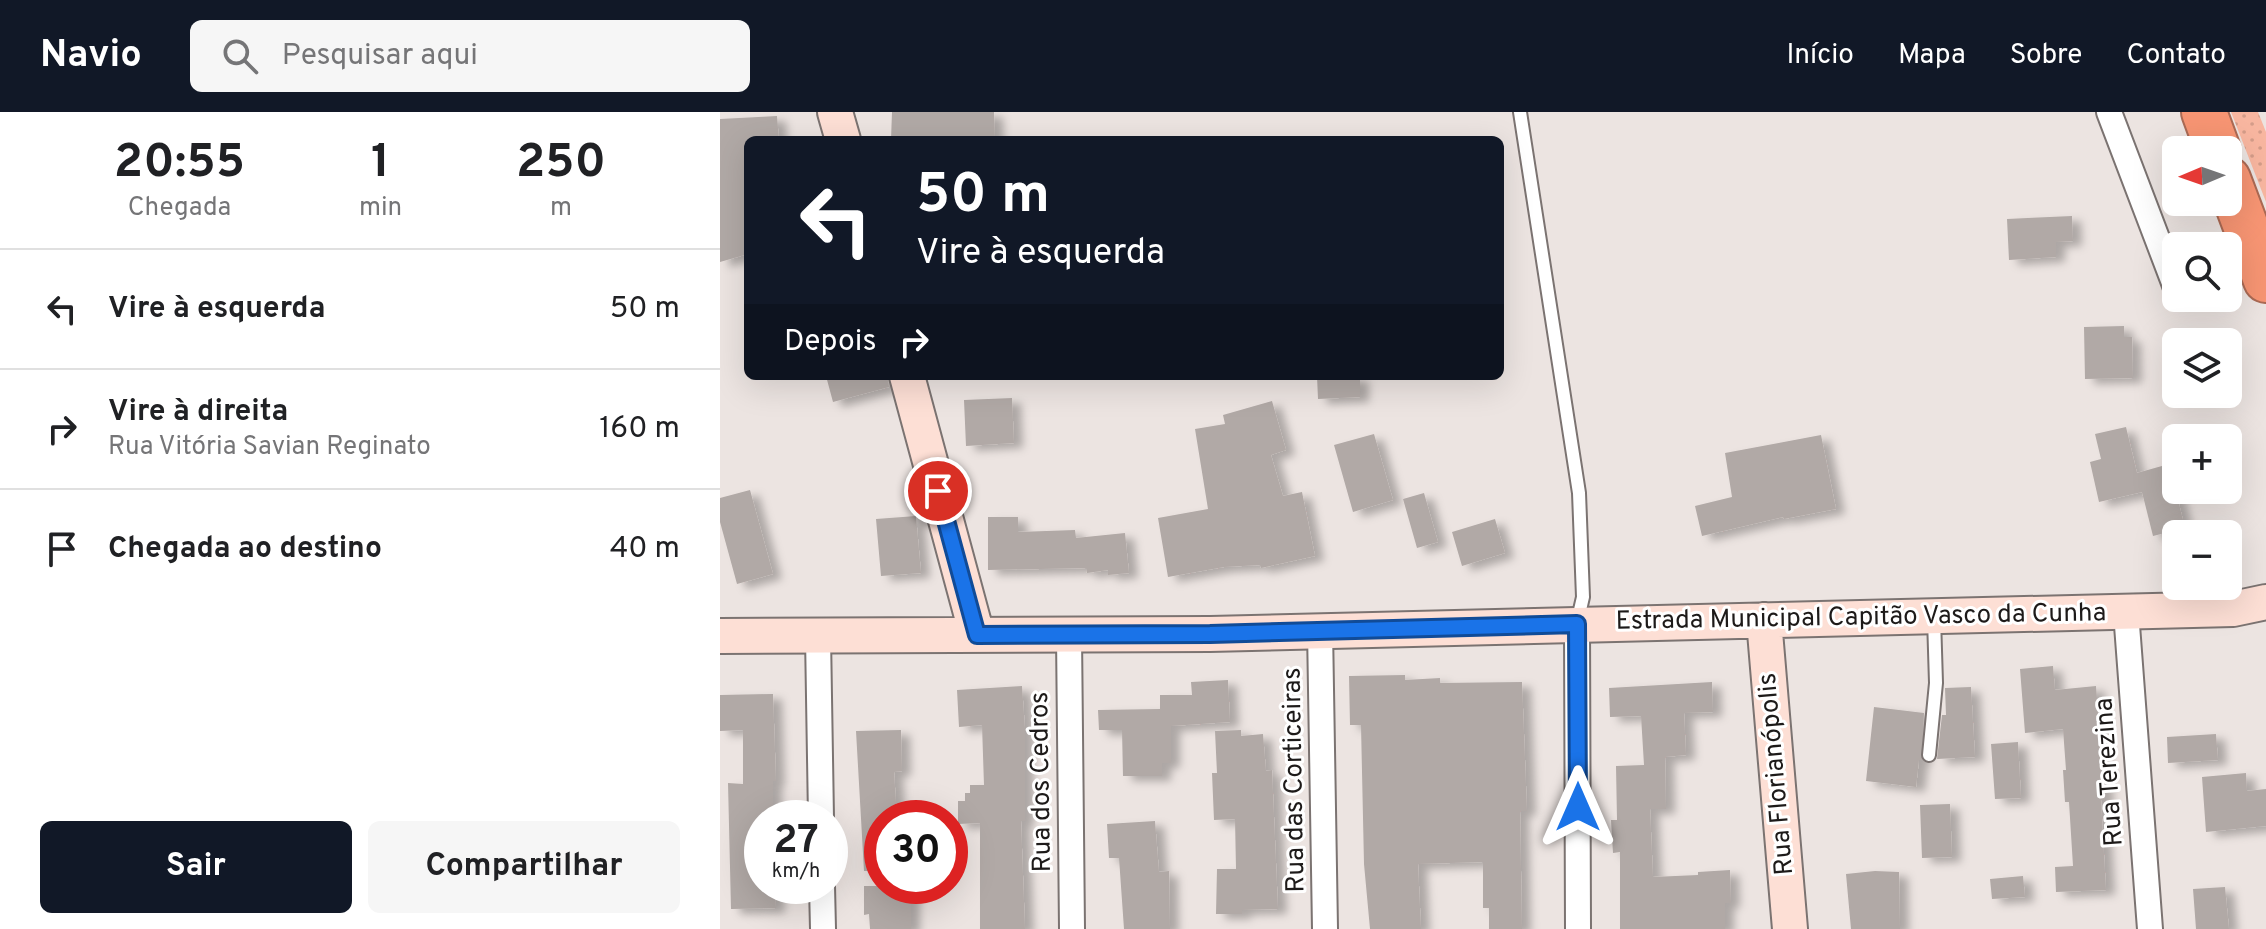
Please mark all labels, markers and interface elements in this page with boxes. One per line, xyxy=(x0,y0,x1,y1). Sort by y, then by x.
search box xyxy=(190,20,750,92)
text: Navio xyxy=(40,32,142,81)
icon: search xyxy=(218,34,262,78)
text: Pesquisar aqui xyxy=(282,38,478,75)
text: Início xyxy=(1786,38,1854,74)
text: Mapa xyxy=(1898,38,1966,74)
text: Sobre xyxy=(2010,38,2082,74)
text: Contato xyxy=(2126,38,2226,74)
text: 20:55 xyxy=(114,134,245,194)
text: 1 xyxy=(371,134,390,194)
text: 250 xyxy=(516,134,606,194)
north arrow xyxy=(2162,136,2242,216)
map controls xyxy=(2162,136,2242,600)
text: 50 m xyxy=(916,162,1050,232)
icon: left xyxy=(784,168,888,272)
text: Chegada xyxy=(128,192,231,225)
text: min xyxy=(359,192,402,225)
text: m xyxy=(550,192,572,225)
text: Vire à esquerda xyxy=(916,231,1165,277)
button: search xyxy=(2162,232,2242,312)
icon: left xyxy=(40,287,84,331)
text: Vire à esquerda xyxy=(108,291,325,328)
text: 50 m xyxy=(610,291,680,328)
icon: right xyxy=(892,320,936,364)
text: Depois xyxy=(784,324,876,361)
button: layers xyxy=(2162,328,2242,408)
text: Vire à direita xyxy=(108,394,288,431)
icon: right xyxy=(40,407,84,451)
text: 160 m xyxy=(599,411,680,448)
button: + xyxy=(2162,424,2242,504)
text: Rua Vitória Savian Reginato xyxy=(108,431,431,464)
pin xyxy=(904,457,972,525)
icon: arrive xyxy=(916,469,960,513)
button: − xyxy=(2162,520,2242,600)
icon: arrive xyxy=(40,527,84,571)
text: Chegada ao destino xyxy=(108,531,382,568)
text: 40 m xyxy=(610,531,680,568)
street label: Estrada Municipal Capitão Vasco da Cunha xyxy=(1615,597,2107,639)
street label: Rua das Corticeiras xyxy=(1277,667,1313,893)
street label: Rua Florianópolis xyxy=(1752,672,1802,876)
street label: Rua dos Cedros xyxy=(1024,691,1060,873)
street label: Rua Terezina xyxy=(2088,697,2132,847)
position arrow xyxy=(1536,765,1620,849)
speed limit sign: 30 xyxy=(864,800,968,904)
text: 27 xyxy=(773,817,819,867)
button: Sair xyxy=(40,821,352,913)
button: Compartilhar xyxy=(368,821,680,913)
text: km/h xyxy=(772,859,820,885)

